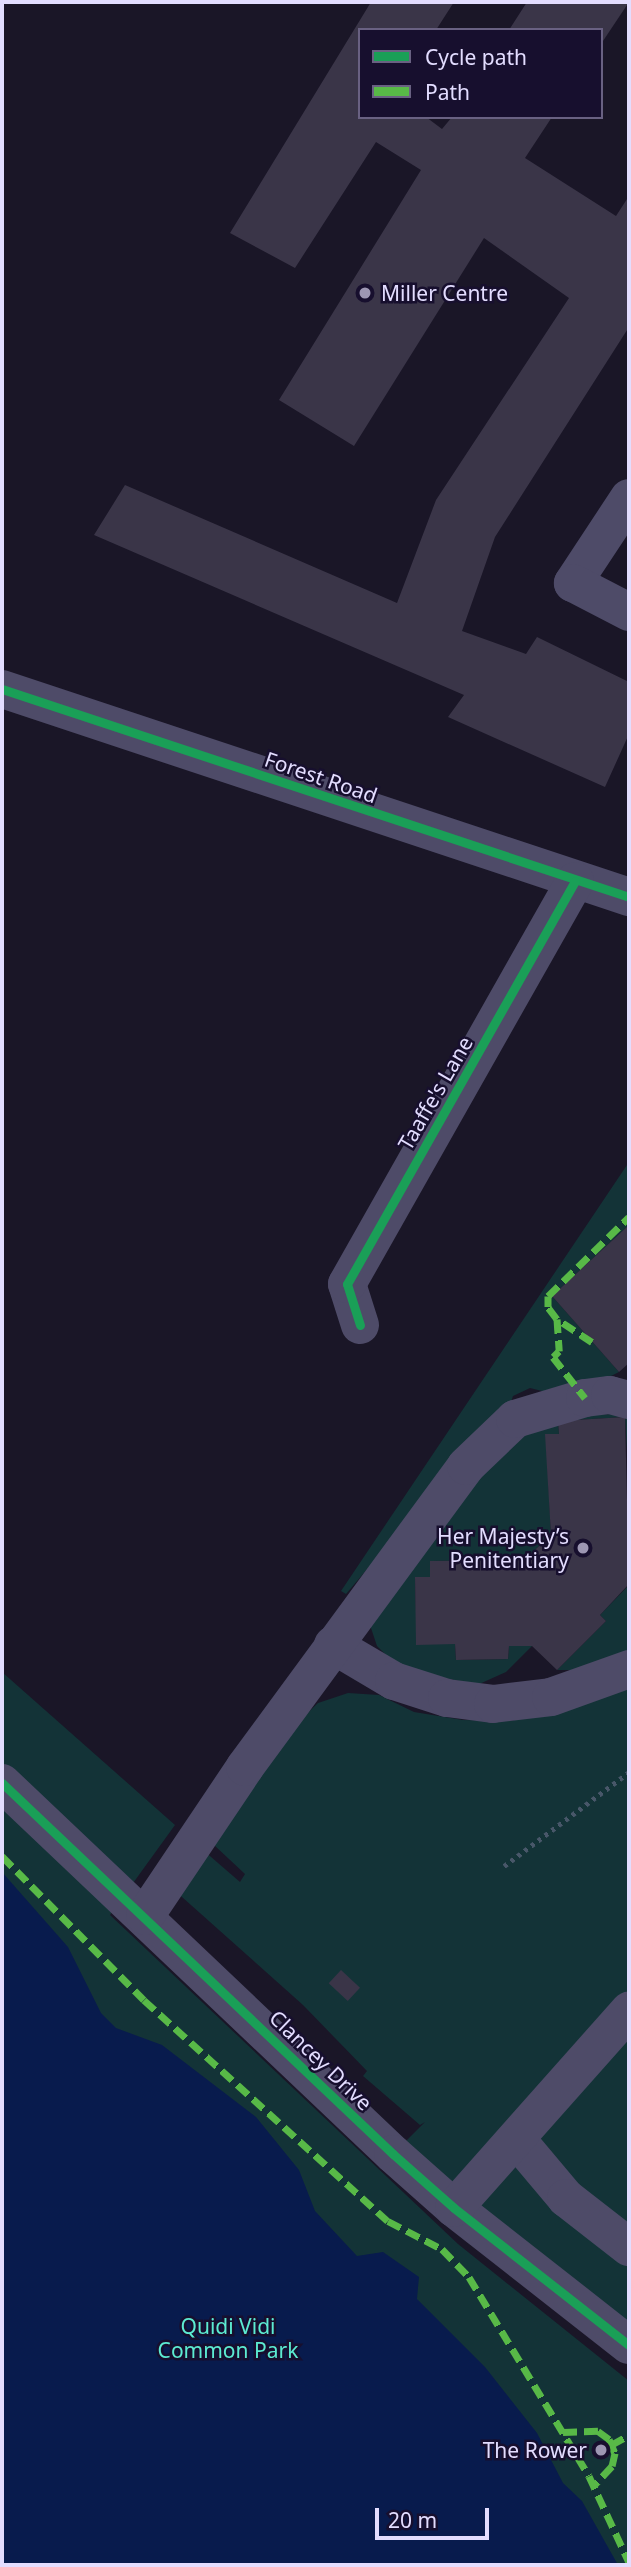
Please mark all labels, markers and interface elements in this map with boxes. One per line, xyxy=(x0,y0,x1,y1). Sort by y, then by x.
legend xyxy=(358,28,603,119)
text: Cycle path xyxy=(425,43,527,71)
text: Path xyxy=(425,78,470,106)
place label: Miller Centre xyxy=(381,280,508,306)
marker: Miller Centre xyxy=(355,283,375,303)
street label: Forest Road xyxy=(261,746,381,808)
street label: Taaffe's Lane xyxy=(392,1032,478,1154)
place label: Her Majesty’s Penitentiary xyxy=(437,1523,569,1573)
marker: Her Majesty’s Penitentiary xyxy=(575,1540,591,1556)
street label: Clancey Drive xyxy=(264,2005,378,2115)
park label: Quidi Vidi Common Park xyxy=(158,2313,298,2363)
place label: The Rower xyxy=(483,2437,587,2463)
marker: The Rower xyxy=(593,2442,609,2458)
scale bar xyxy=(379,2494,493,2538)
text: 20 m xyxy=(388,2506,437,2534)

